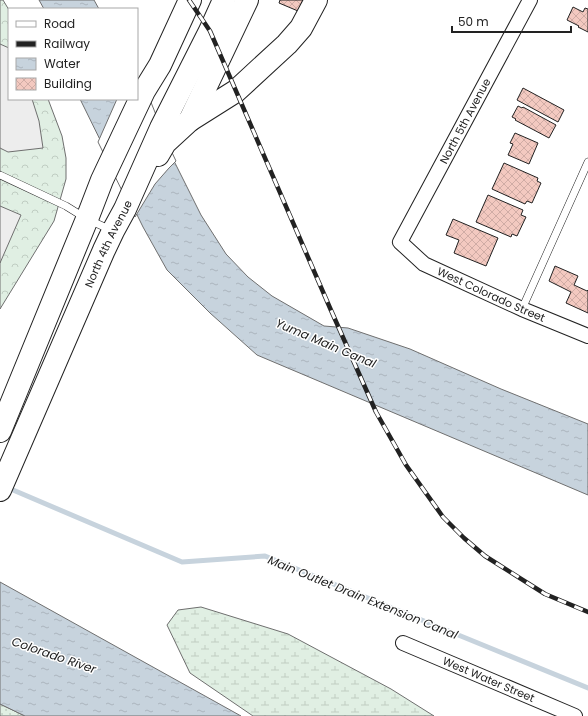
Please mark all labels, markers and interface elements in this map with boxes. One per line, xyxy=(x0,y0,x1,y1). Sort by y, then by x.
legend xyxy=(8,8,138,100)
scale bar xyxy=(452,8,571,34)
text: 50 m xyxy=(458,13,489,30)
text: Road xyxy=(44,15,75,32)
text: Railway xyxy=(44,35,90,52)
text: Water xyxy=(44,55,81,72)
text: Building xyxy=(44,75,92,92)
street label: North 5th Avenue xyxy=(436,75,494,167)
street label: North 4th Avenue xyxy=(81,197,136,290)
street label: West Colorado Street xyxy=(435,263,548,326)
water label: Yuma Main Canal xyxy=(273,314,379,372)
water label: Main Outlet Drain Extension Canal xyxy=(266,551,461,643)
water label: Colorado River xyxy=(9,633,99,678)
street label: West Water Street xyxy=(440,653,537,706)

